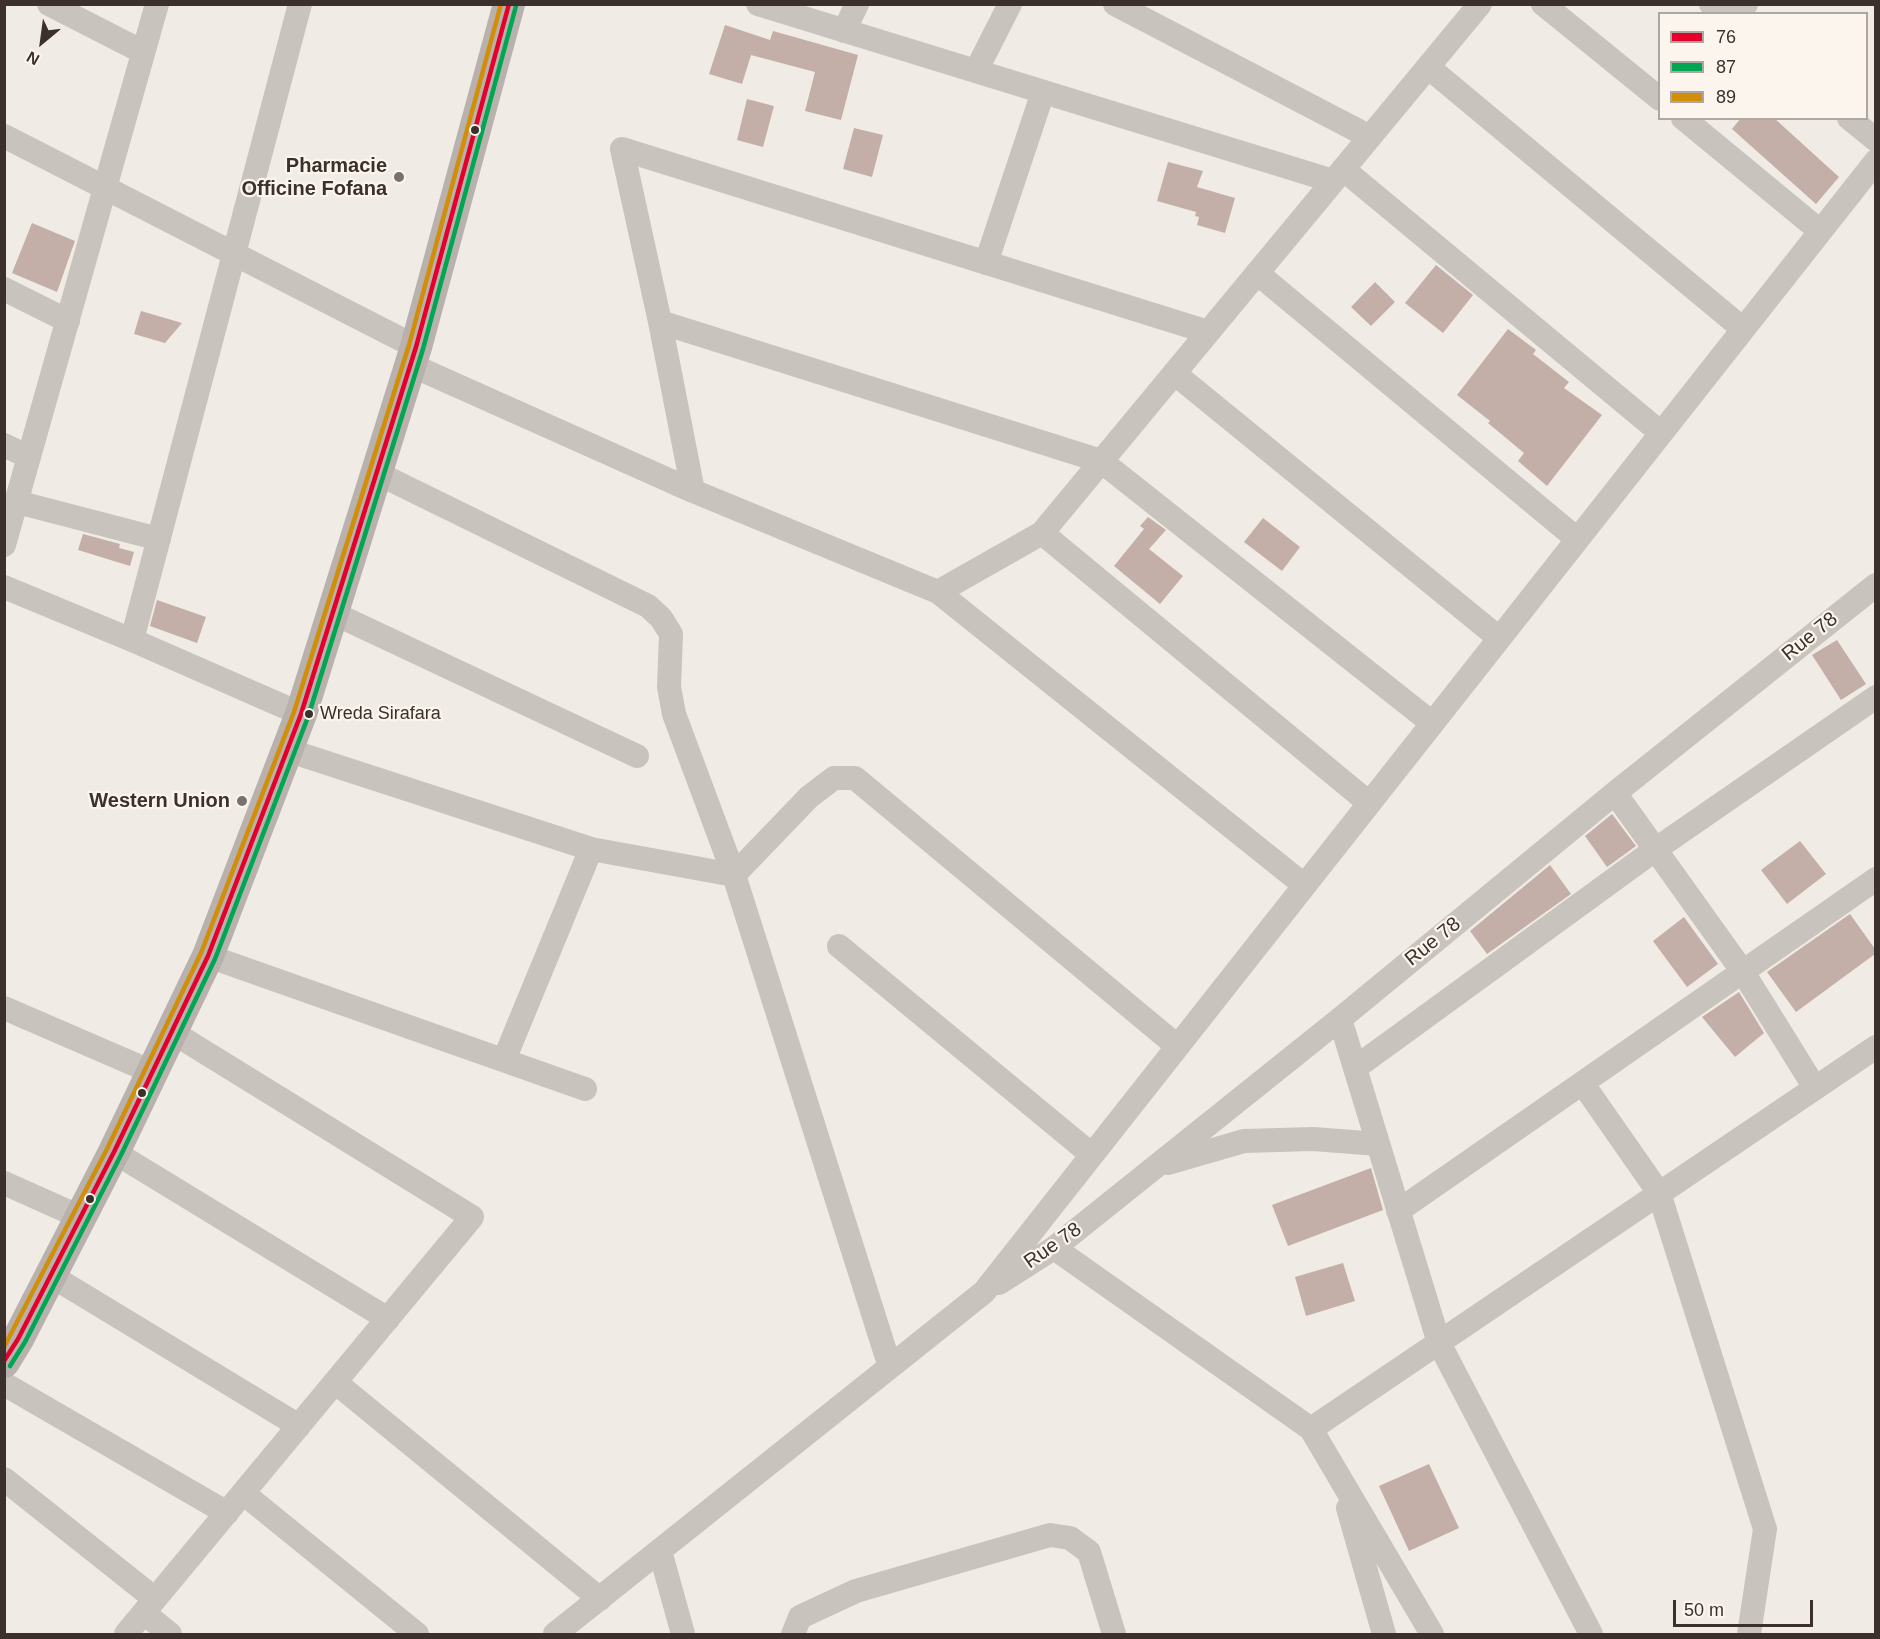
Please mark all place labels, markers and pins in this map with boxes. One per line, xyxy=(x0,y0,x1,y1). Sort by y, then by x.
unlabelled marker xyxy=(469,124,481,136)
place label: Pharmacie Officine Fofana xyxy=(241,154,387,201)
marker: Pharmacie Officine Fofana xyxy=(392,170,406,184)
place label: Wreda Sirafara xyxy=(320,703,441,725)
marker: Wreda Sirafara xyxy=(303,708,315,720)
place label: Western Union xyxy=(89,789,230,813)
marker: Western Union xyxy=(235,794,249,808)
unlabelled marker xyxy=(136,1087,148,1099)
unlabelled marker xyxy=(84,1193,96,1205)

